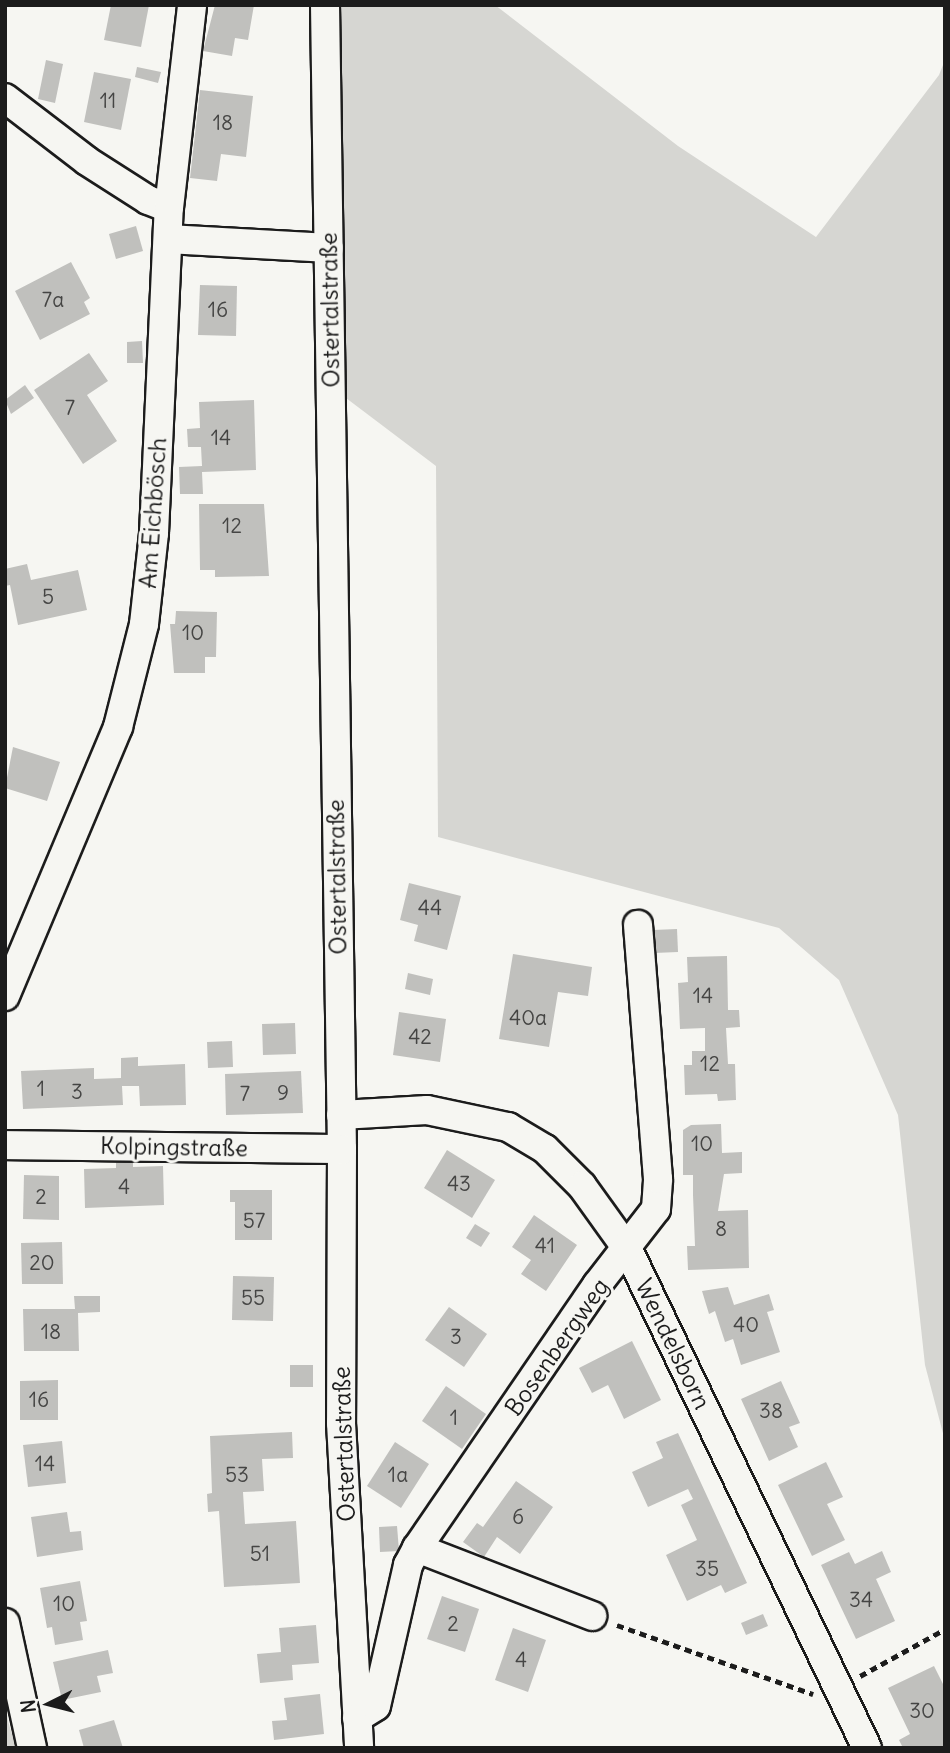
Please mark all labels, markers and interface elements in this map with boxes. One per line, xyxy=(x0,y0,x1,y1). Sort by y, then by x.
house number: 11 xyxy=(100,88,116,114)
house number: 18 xyxy=(213,110,233,136)
street label: Ostertalstraße xyxy=(314,232,346,388)
house number: 7a xyxy=(42,287,64,313)
house number: 16 xyxy=(208,297,228,323)
house number: 7 xyxy=(65,395,75,421)
house number: 14 xyxy=(211,425,231,451)
street label: Am Eichbösch xyxy=(133,436,173,590)
house number: 12 xyxy=(222,513,242,539)
house number: 5 xyxy=(42,584,54,610)
house number: 10 xyxy=(182,620,204,646)
street label: Ostertalstraße xyxy=(321,799,353,955)
house number: 44 xyxy=(418,895,442,921)
house number: 14 xyxy=(693,983,713,1009)
house number: 40a xyxy=(509,1005,547,1031)
house number: 42 xyxy=(408,1024,432,1050)
house number: 12 xyxy=(700,1051,720,1077)
house number: 1 xyxy=(37,1076,45,1102)
house number: 3 xyxy=(71,1079,83,1105)
house number: 9 xyxy=(277,1080,289,1106)
house number: 7 xyxy=(240,1081,250,1107)
street label: Kolpingstraße xyxy=(100,1131,248,1163)
house number: 10 xyxy=(691,1131,713,1157)
house number: 43 xyxy=(447,1171,471,1197)
house number: 4 xyxy=(118,1174,130,1200)
house number: 2 xyxy=(35,1184,47,1210)
house number: 57 xyxy=(243,1208,265,1234)
house number: 8 xyxy=(715,1216,727,1242)
house number: 41 xyxy=(535,1233,555,1259)
house number: 20 xyxy=(29,1250,55,1276)
street label: Bosenbergweg xyxy=(499,1273,615,1421)
street label: Wendelsborn xyxy=(629,1274,717,1414)
house number: 55 xyxy=(241,1285,265,1311)
house number: 40 xyxy=(733,1312,759,1338)
house number: 18 xyxy=(41,1319,61,1345)
house number: 3 xyxy=(450,1324,462,1350)
street label: Ostertalstraße xyxy=(327,1366,361,1522)
house number: 16 xyxy=(29,1387,49,1413)
house number: 38 xyxy=(759,1398,783,1424)
house number: 1 xyxy=(450,1405,458,1431)
house number: 14 xyxy=(35,1451,55,1477)
house number: 53 xyxy=(225,1462,249,1488)
house number: 1a xyxy=(388,1462,408,1488)
house number: 6 xyxy=(512,1504,524,1530)
house number: 51 xyxy=(250,1541,270,1567)
house number: 35 xyxy=(695,1556,719,1582)
house number: 34 xyxy=(849,1587,873,1613)
house number: 10 xyxy=(53,1591,75,1617)
house number: 2 xyxy=(447,1611,459,1637)
house number: 4 xyxy=(515,1647,527,1673)
north arrow xyxy=(14,1669,84,1739)
text: N xyxy=(15,1698,41,1714)
house number: 30 xyxy=(909,1698,935,1724)

